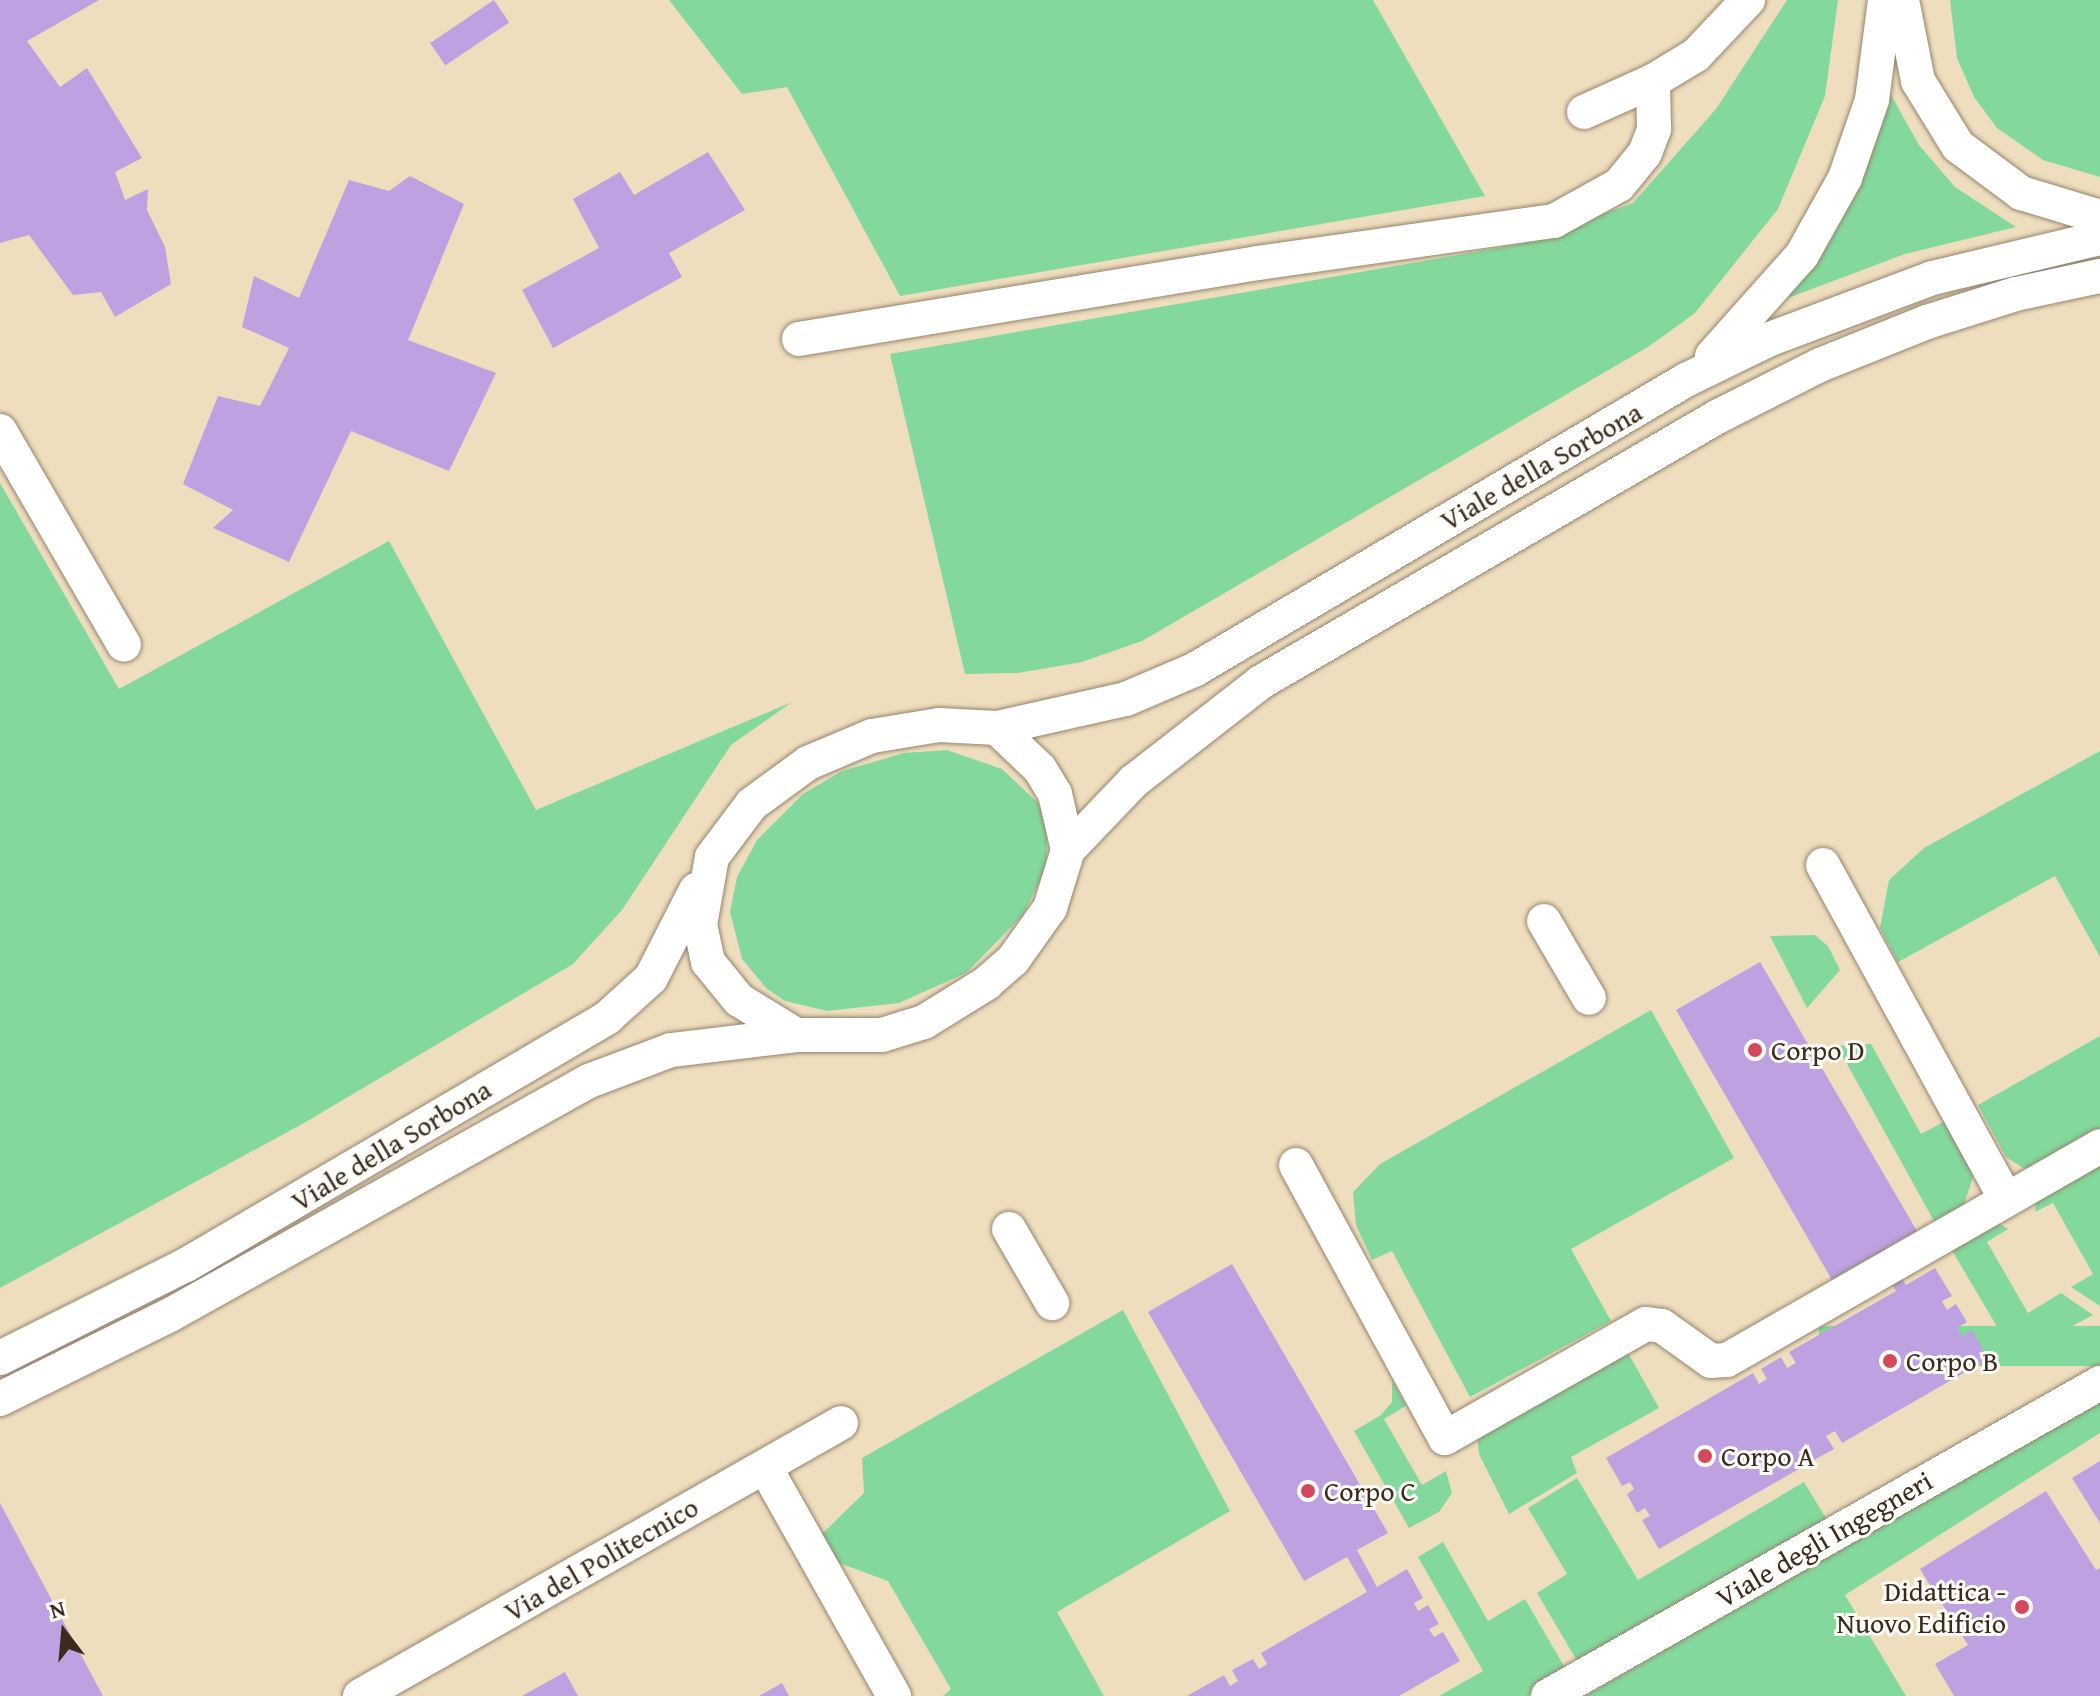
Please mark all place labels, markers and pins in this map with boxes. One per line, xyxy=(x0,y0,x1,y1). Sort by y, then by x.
place label: Corpo D xyxy=(1771,1033,1865,1067)
marker: Corpo D xyxy=(1746,1041,1764,1059)
place label: Corpo B xyxy=(1906,1344,1998,1378)
marker: Corpo B xyxy=(1881,1352,1899,1370)
place label: Corpo A xyxy=(1721,1439,1815,1473)
marker: Corpo A xyxy=(1696,1447,1714,1465)
place label: Corpo C xyxy=(1324,1474,1416,1508)
marker: Corpo C xyxy=(1299,1482,1317,1500)
place label: Didattica - Nuovo Edificio xyxy=(1837,1574,2006,1640)
marker: Didattica - Nuovo Edificio xyxy=(2013,1598,2031,1616)

